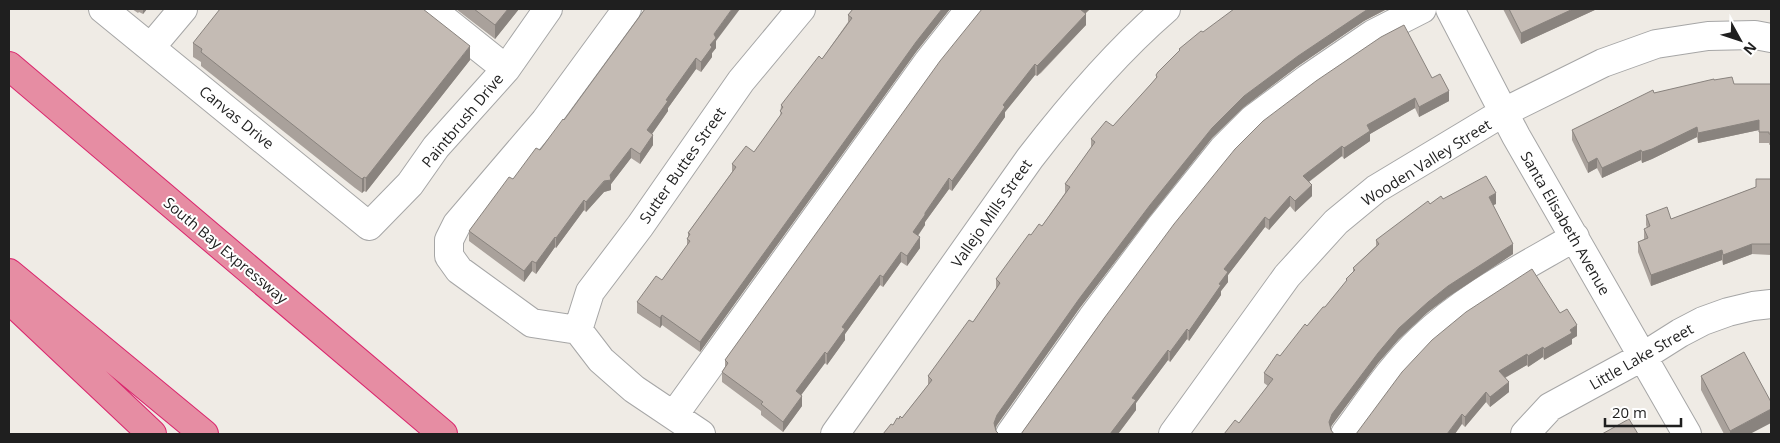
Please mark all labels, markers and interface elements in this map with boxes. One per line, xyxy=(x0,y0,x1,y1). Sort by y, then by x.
north arrow xyxy=(1715,15,1765,65)
text: N xyxy=(1739,38,1761,59)
street label: Paintbrush Drive xyxy=(417,69,507,171)
street label: Canvas Drive xyxy=(196,81,278,153)
street label: Sutter Buttes Street xyxy=(634,103,730,227)
street label: Wooden Valley Street xyxy=(1357,114,1495,210)
street label: Santa Elisabeth Avenue xyxy=(1517,147,1615,299)
street label: Vallejo Mills Street xyxy=(946,155,1036,271)
street label: South Bay Expressway xyxy=(160,192,293,308)
street label: Little Lake Street xyxy=(1585,318,1697,394)
scale bar xyxy=(1605,396,1681,428)
text: 20 m xyxy=(1612,402,1647,422)

